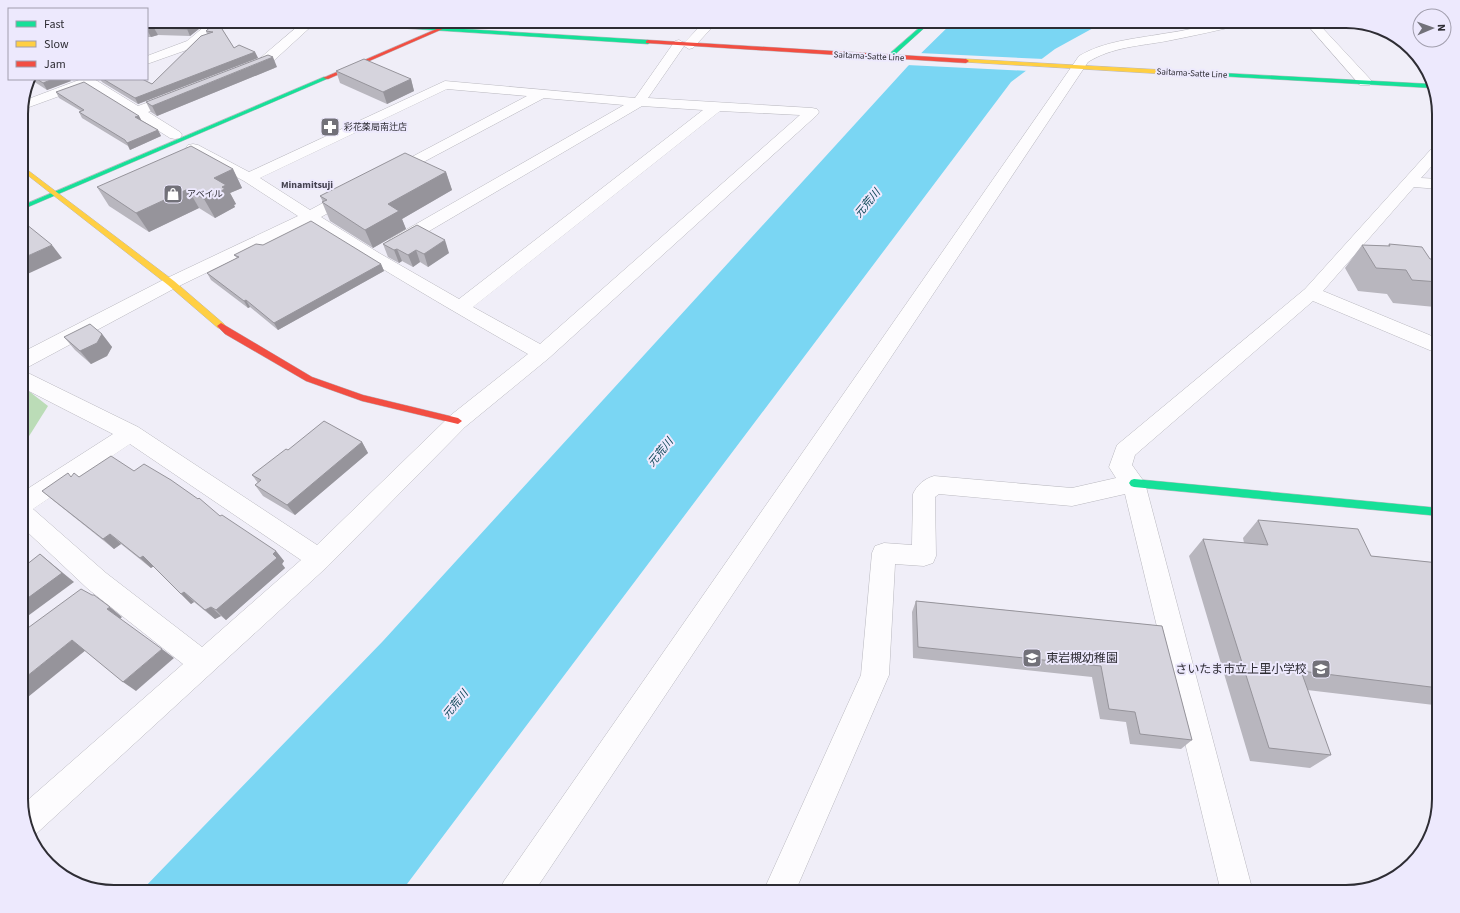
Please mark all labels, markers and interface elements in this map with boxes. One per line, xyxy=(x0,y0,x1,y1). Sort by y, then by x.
legend xyxy=(8,8,148,80)
north arrow xyxy=(1412,8,1452,48)
text: Fast xyxy=(44,16,64,33)
text: N xyxy=(1434,24,1449,32)
text: Slow xyxy=(44,36,69,53)
street label: Saitama-Satte Line xyxy=(833,48,905,65)
text: Jam xyxy=(44,56,66,73)
street label: Saitama-Satte Line xyxy=(1156,65,1228,82)
pharmacy icon: 彩花薬局南辻店 xyxy=(319,116,341,138)
place label: 彩花薬局南辻店 xyxy=(344,121,407,134)
district label: Minamitsuji xyxy=(281,178,333,192)
shop icon: アベイル xyxy=(162,183,184,205)
water label: 元荒川 xyxy=(851,185,884,221)
place label: アベイル xyxy=(187,188,223,201)
water label: 元荒川 xyxy=(644,434,677,470)
school or university icon: 東岩槻幼稚園 xyxy=(1021,647,1043,669)
place label: 東岩槻幼稚園 xyxy=(1046,650,1118,667)
school or university icon: さいたま市立上里小学校 xyxy=(1310,658,1332,680)
place label: さいたま市立上里小学校 xyxy=(1175,661,1307,678)
water label: 元荒川 xyxy=(439,686,472,722)

